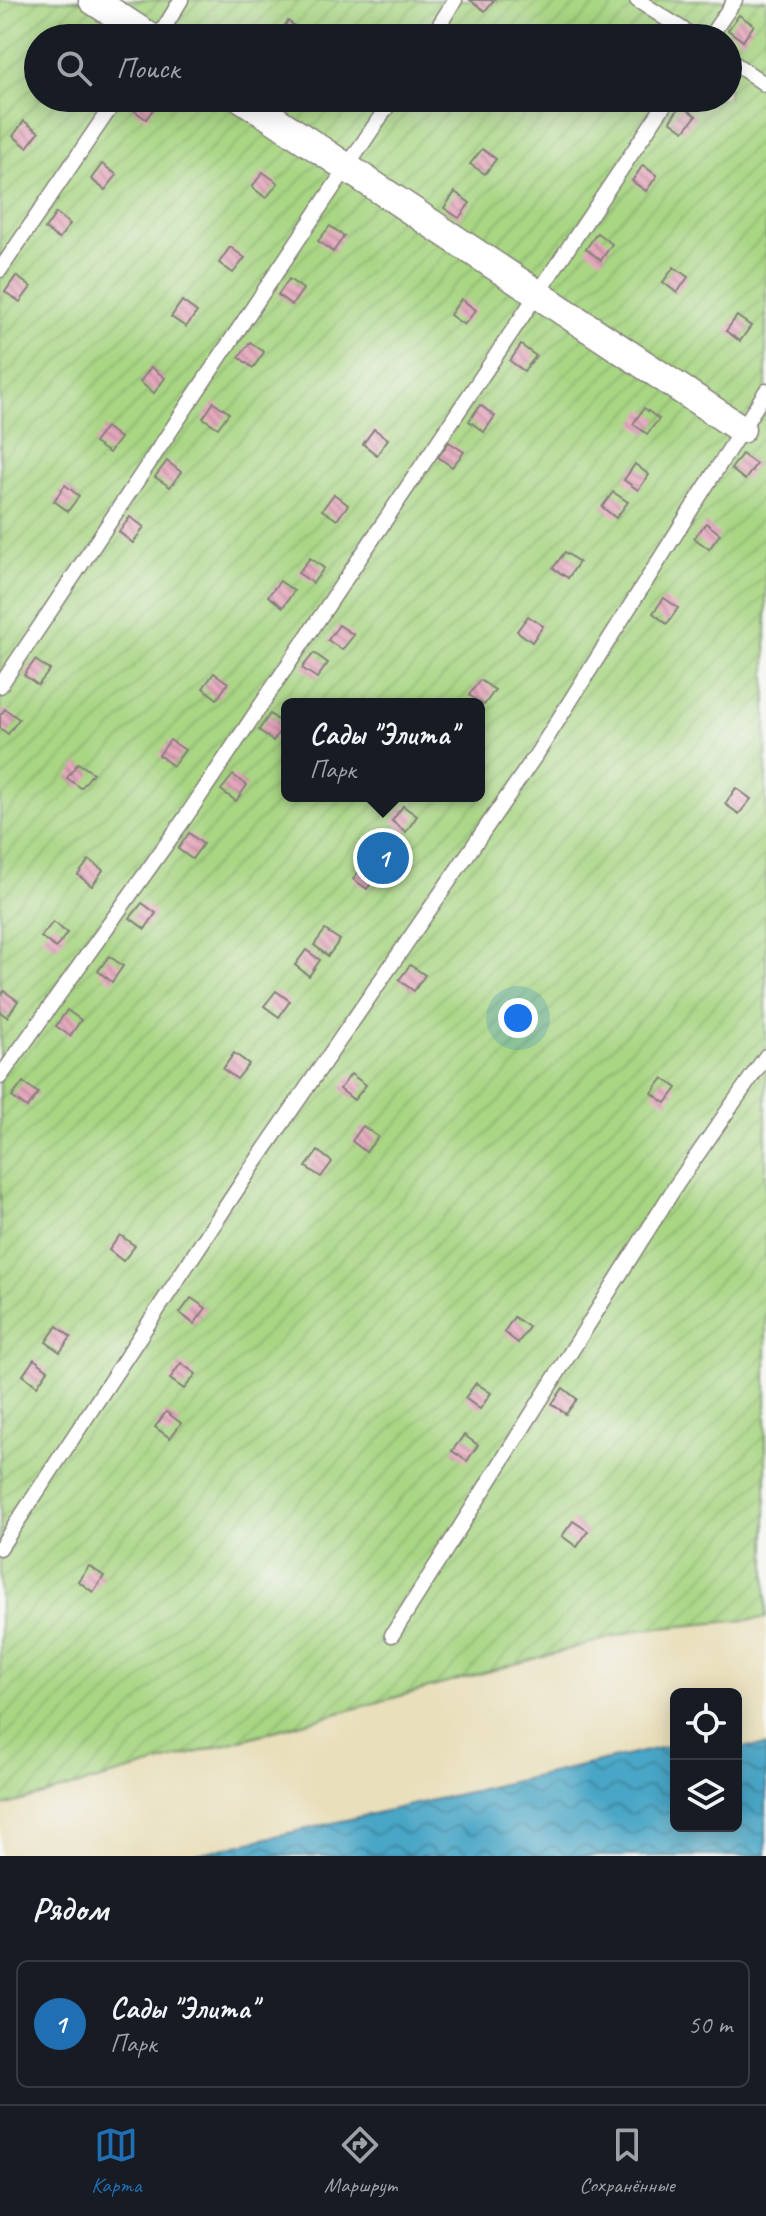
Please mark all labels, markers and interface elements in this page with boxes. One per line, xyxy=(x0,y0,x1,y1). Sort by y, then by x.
search box xyxy=(24,24,742,112)
icon: search xyxy=(52,46,96,90)
text: Поиск xyxy=(116,49,179,87)
popup xyxy=(281,698,485,802)
text: Сады "Элита" xyxy=(309,715,457,753)
text: Парк xyxy=(309,753,356,786)
pin: 1 xyxy=(357,828,409,888)
your location xyxy=(498,998,538,1038)
map controls xyxy=(670,1688,742,1832)
button: locate xyxy=(670,1688,742,1760)
button: layers xyxy=(670,1760,742,1832)
text: Рядом xyxy=(32,1887,108,1930)
text: Сады "Элита" xyxy=(110,1989,257,2027)
text: 1 xyxy=(54,2008,66,2041)
text: 50 m xyxy=(688,2008,732,2041)
text: Парк xyxy=(110,2027,156,2060)
tab: Карта xyxy=(91,2123,142,2199)
tab: Маршрут xyxy=(324,2123,397,2199)
tab: Сохранённые xyxy=(579,2123,675,2199)

